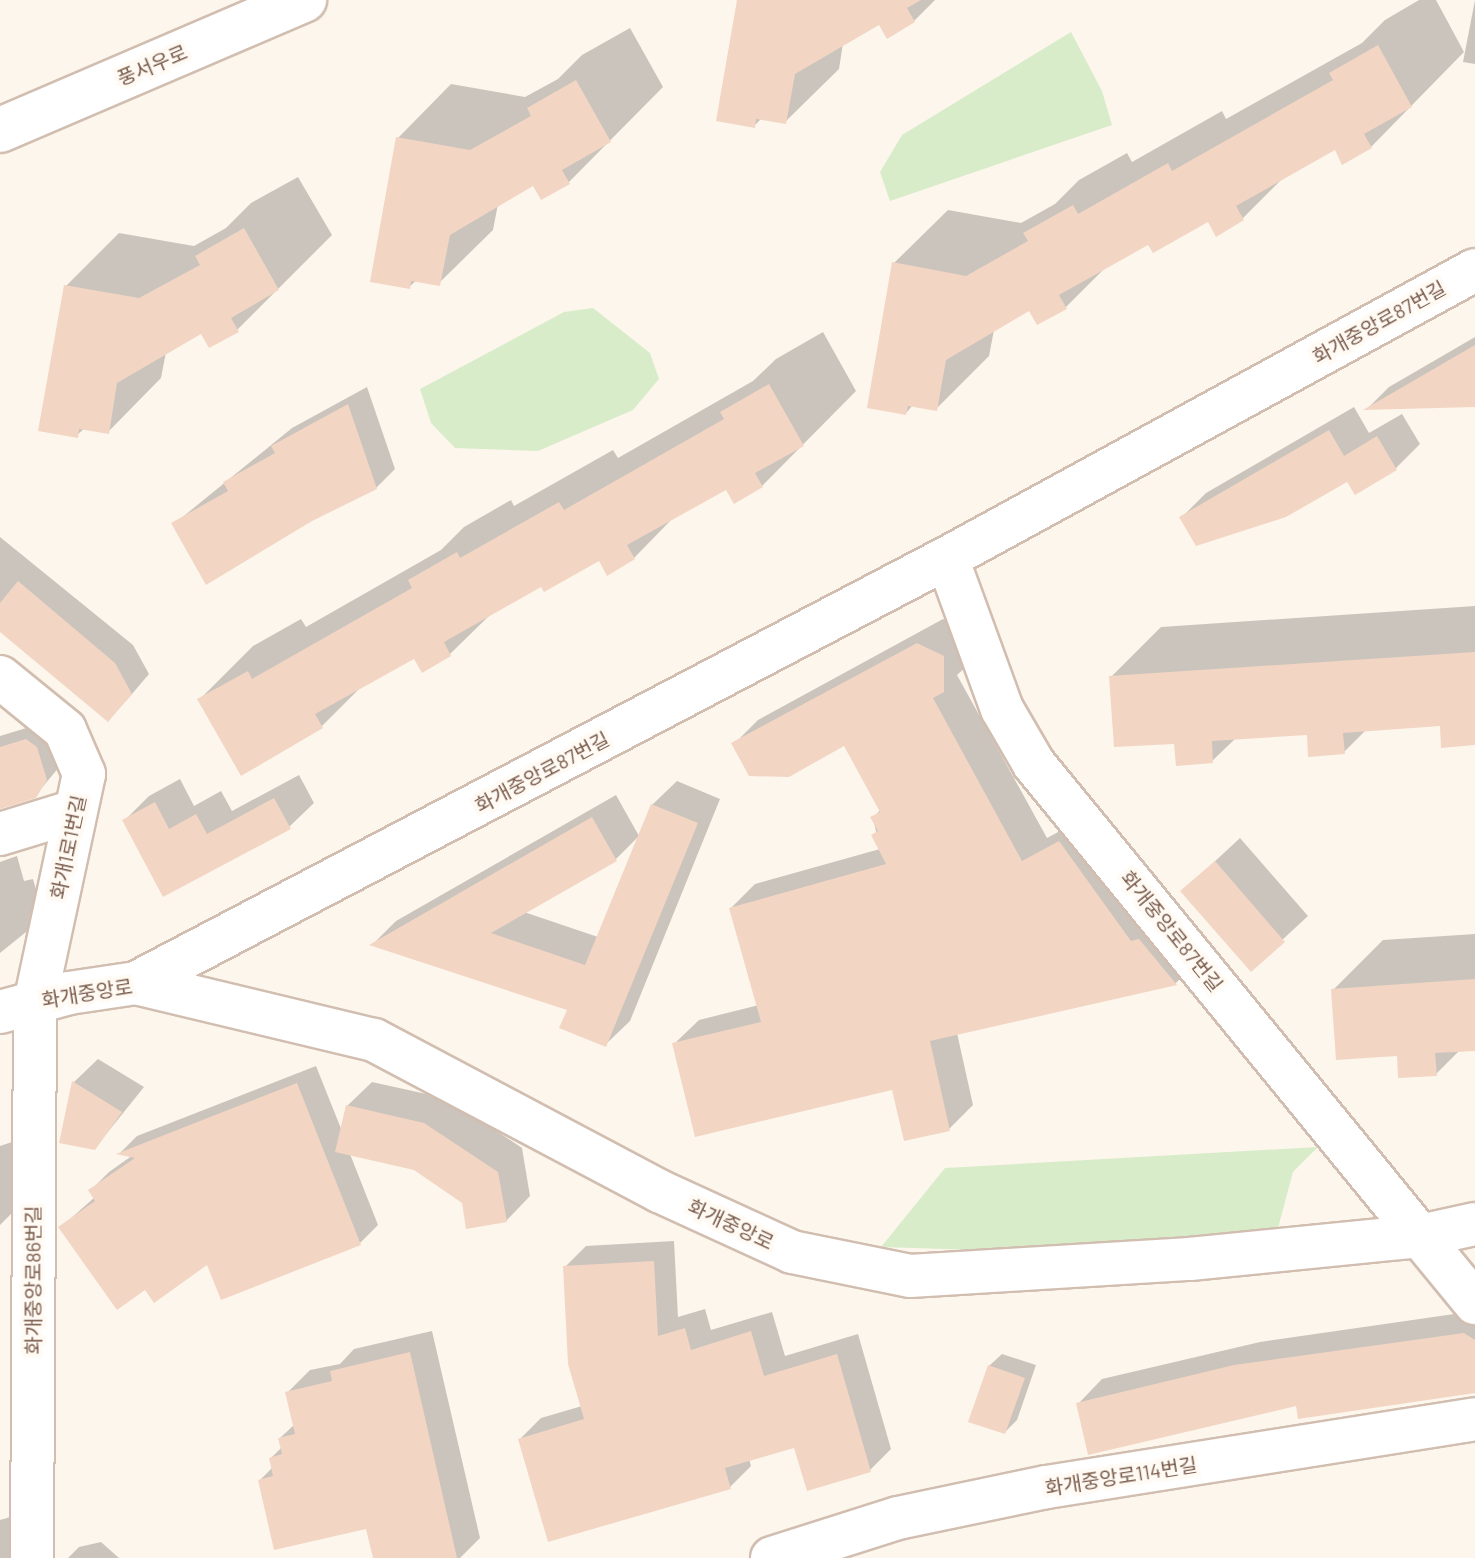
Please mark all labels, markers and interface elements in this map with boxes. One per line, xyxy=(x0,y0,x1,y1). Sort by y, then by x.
street label: 풍서우로 xyxy=(113,40,191,90)
street label: 화개중앙로87번길 xyxy=(1308,275,1450,369)
street label: 화개중앙로87번길 xyxy=(471,727,613,817)
street label: 화개1로1번길 xyxy=(45,793,91,901)
street label: 화개중앙로87번길 xyxy=(1116,866,1228,996)
street label: 화개중앙로 xyxy=(40,974,134,1012)
street label: 화개중앙로 xyxy=(684,1194,778,1254)
street label: 화개중앙로86번길 xyxy=(21,1205,45,1355)
street label: 화개중앙로114번길 xyxy=(1043,1452,1199,1500)

